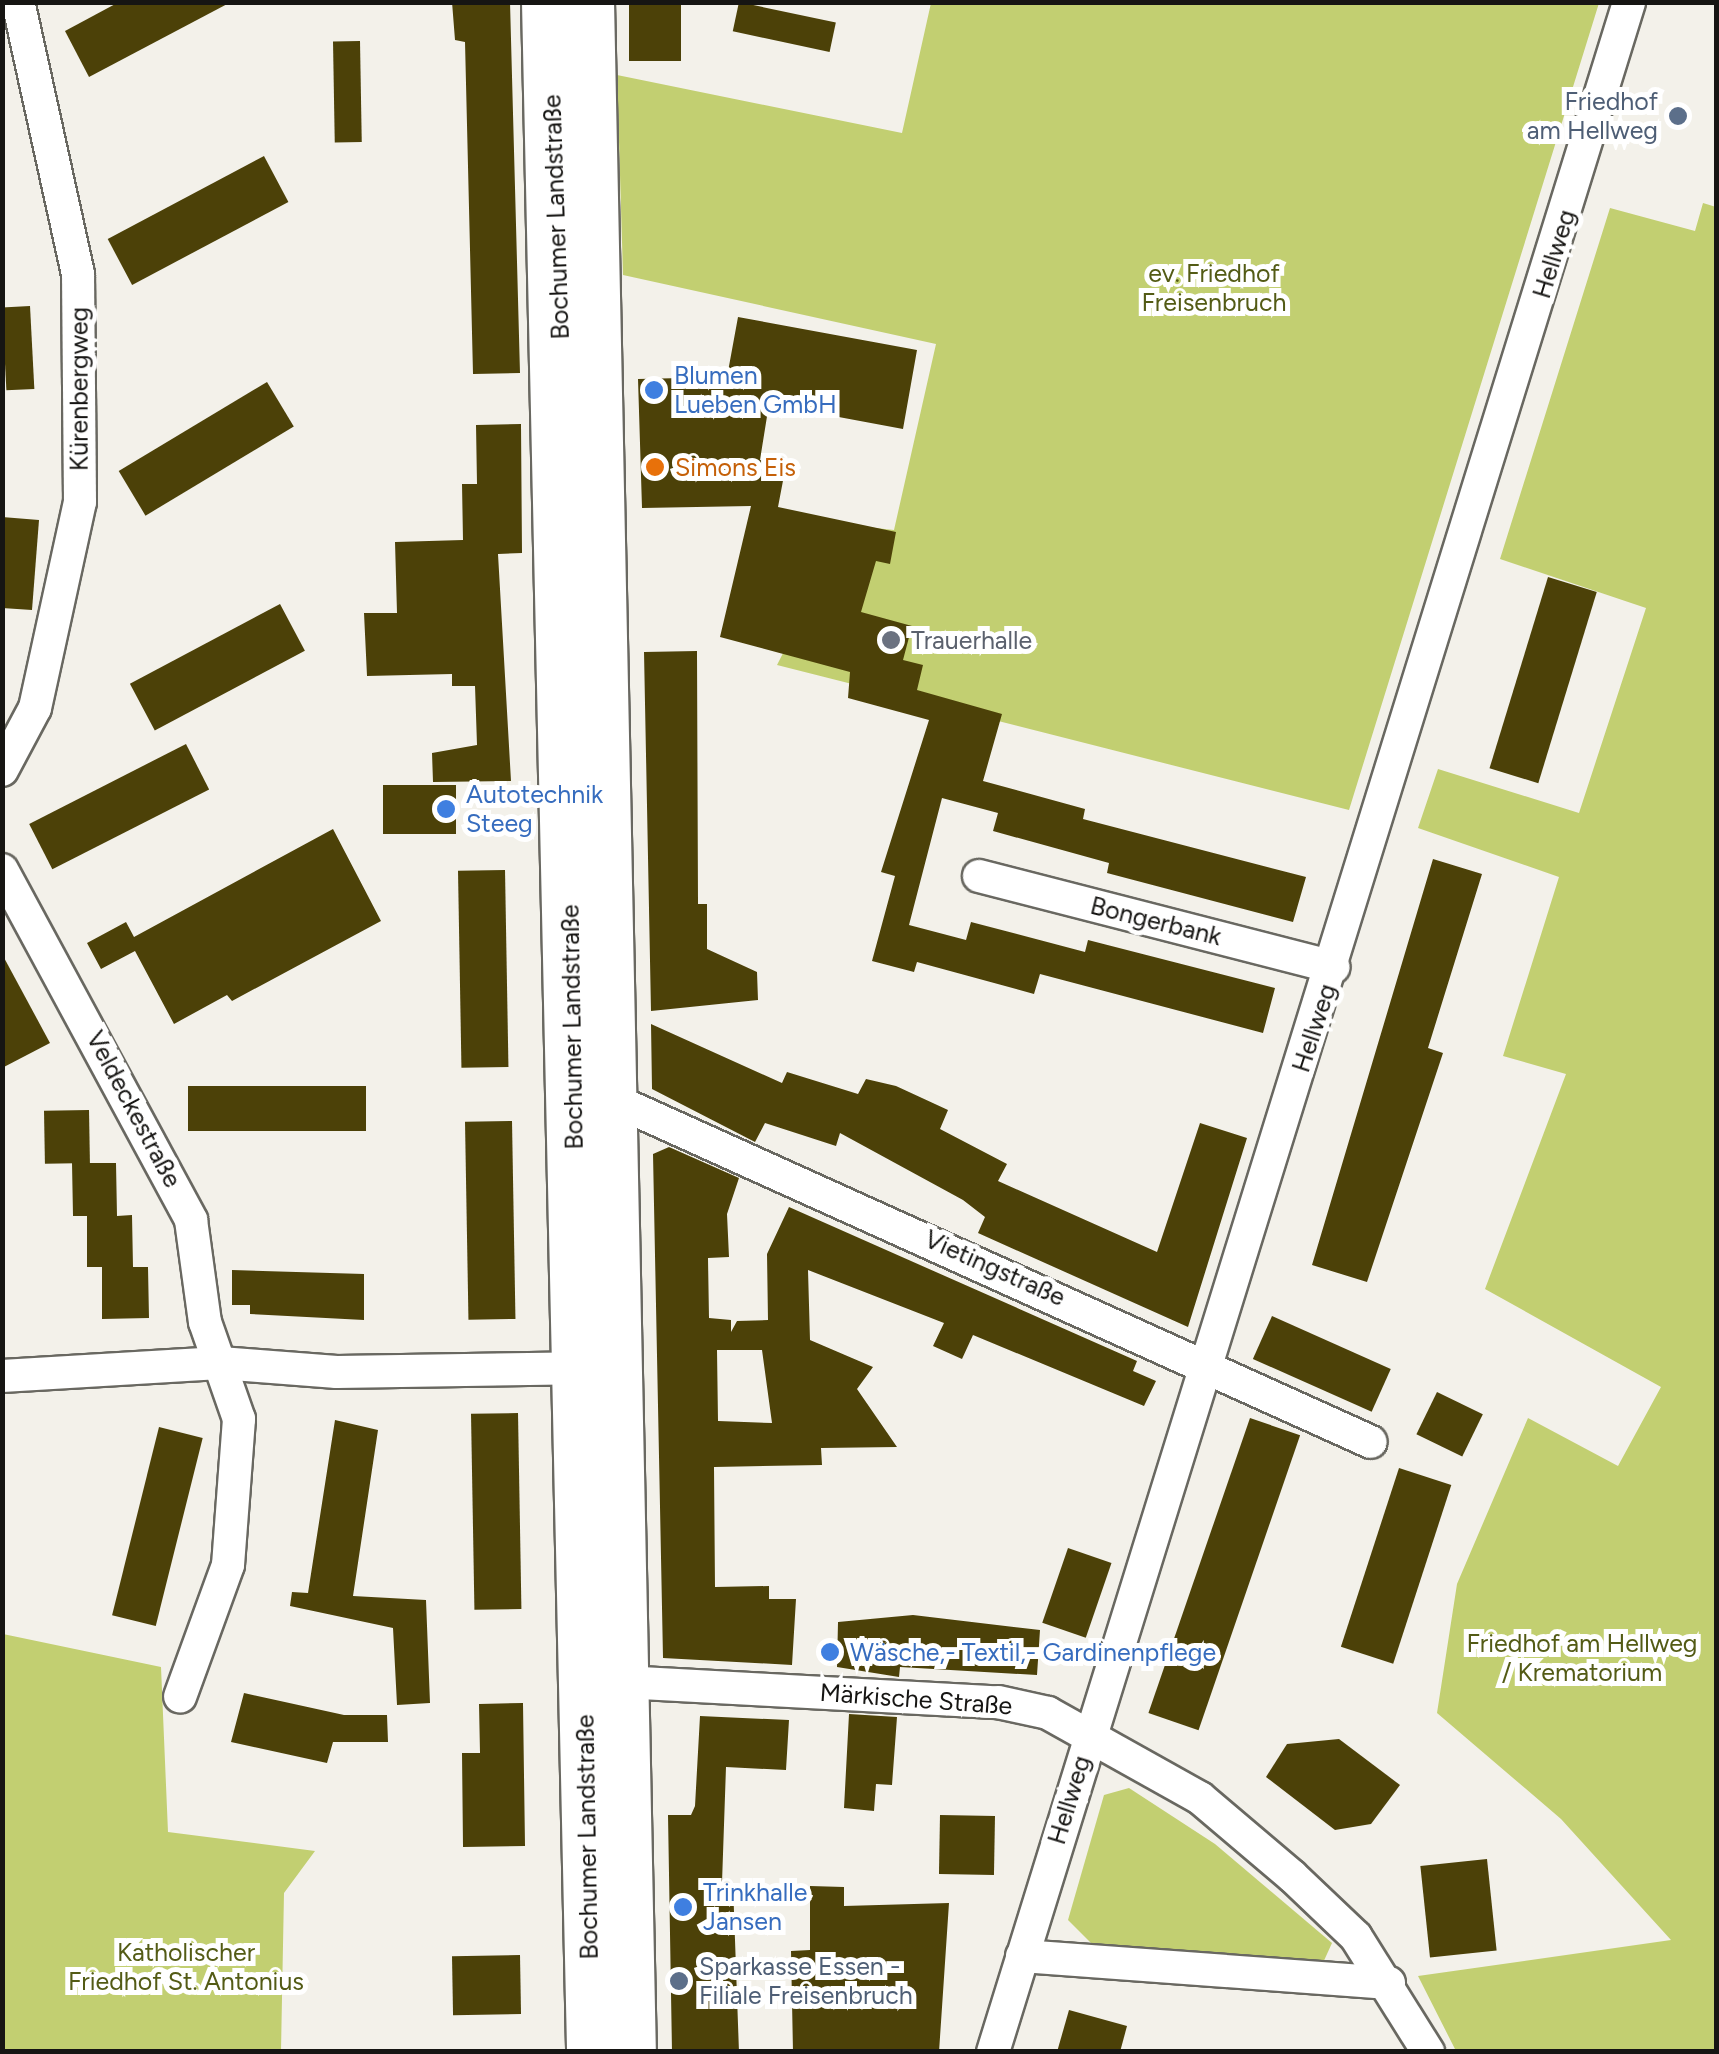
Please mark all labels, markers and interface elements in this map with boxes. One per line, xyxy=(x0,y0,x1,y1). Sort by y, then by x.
place label: Friedhof am Hellweg xyxy=(1527,87,1658,146)
street label: Bochumer Landstraße xyxy=(537,94,575,340)
marker: Friedhof am Hellweg xyxy=(1667,105,1689,127)
street label: Hellweg xyxy=(1526,206,1582,302)
park label: ev. Friedhof Freisenbruch xyxy=(1142,259,1286,318)
street label: Kürenbergweg xyxy=(64,307,94,471)
place label: Blumen Lueben GmbH xyxy=(674,361,837,420)
marker: Blumen Lueben GmbH xyxy=(643,379,665,401)
place label: Simons Eis xyxy=(675,452,796,482)
marker: Simons Eis xyxy=(644,456,666,478)
place label: Trauerhalle xyxy=(911,625,1032,655)
marker: Trauerhalle xyxy=(880,629,902,651)
place label: Autotechnik Steeg xyxy=(466,780,603,839)
marker: Autotechnik Steeg xyxy=(435,798,457,820)
street label: Bongerbank xyxy=(1087,890,1225,952)
street label: Bochumer Landstraße xyxy=(555,904,589,1150)
street label: Hellweg xyxy=(1286,980,1342,1076)
street label: Veldeckestraße xyxy=(80,1026,188,1192)
street label: Vietingstraße xyxy=(920,1224,1070,1312)
park label: Friedhof am Hellweg / Krematorium xyxy=(1467,1629,1697,1688)
place label: Wäsche,- Textil,- Gardinenpflege xyxy=(850,1637,1216,1667)
marker: Wäsche,- Textil,- Gardinenpflege xyxy=(819,1641,841,1663)
street label: Märkische Straße xyxy=(819,1677,1013,1721)
street label: Bochumer Landstraße xyxy=(570,1714,604,1960)
street label: Hellweg xyxy=(1041,1752,1097,1848)
place label: Trinkhalle Jansen xyxy=(703,1878,807,1937)
marker: Trinkhalle Jansen xyxy=(672,1896,694,1918)
park label: Katholischer Friedhof St. Antonius xyxy=(68,1938,304,1997)
place label: Sparkasse Essen - Filiale Freisenbruch xyxy=(699,1952,913,2011)
marker: Sparkasse Essen - Filiale Freisenbruch xyxy=(668,1970,690,1992)

